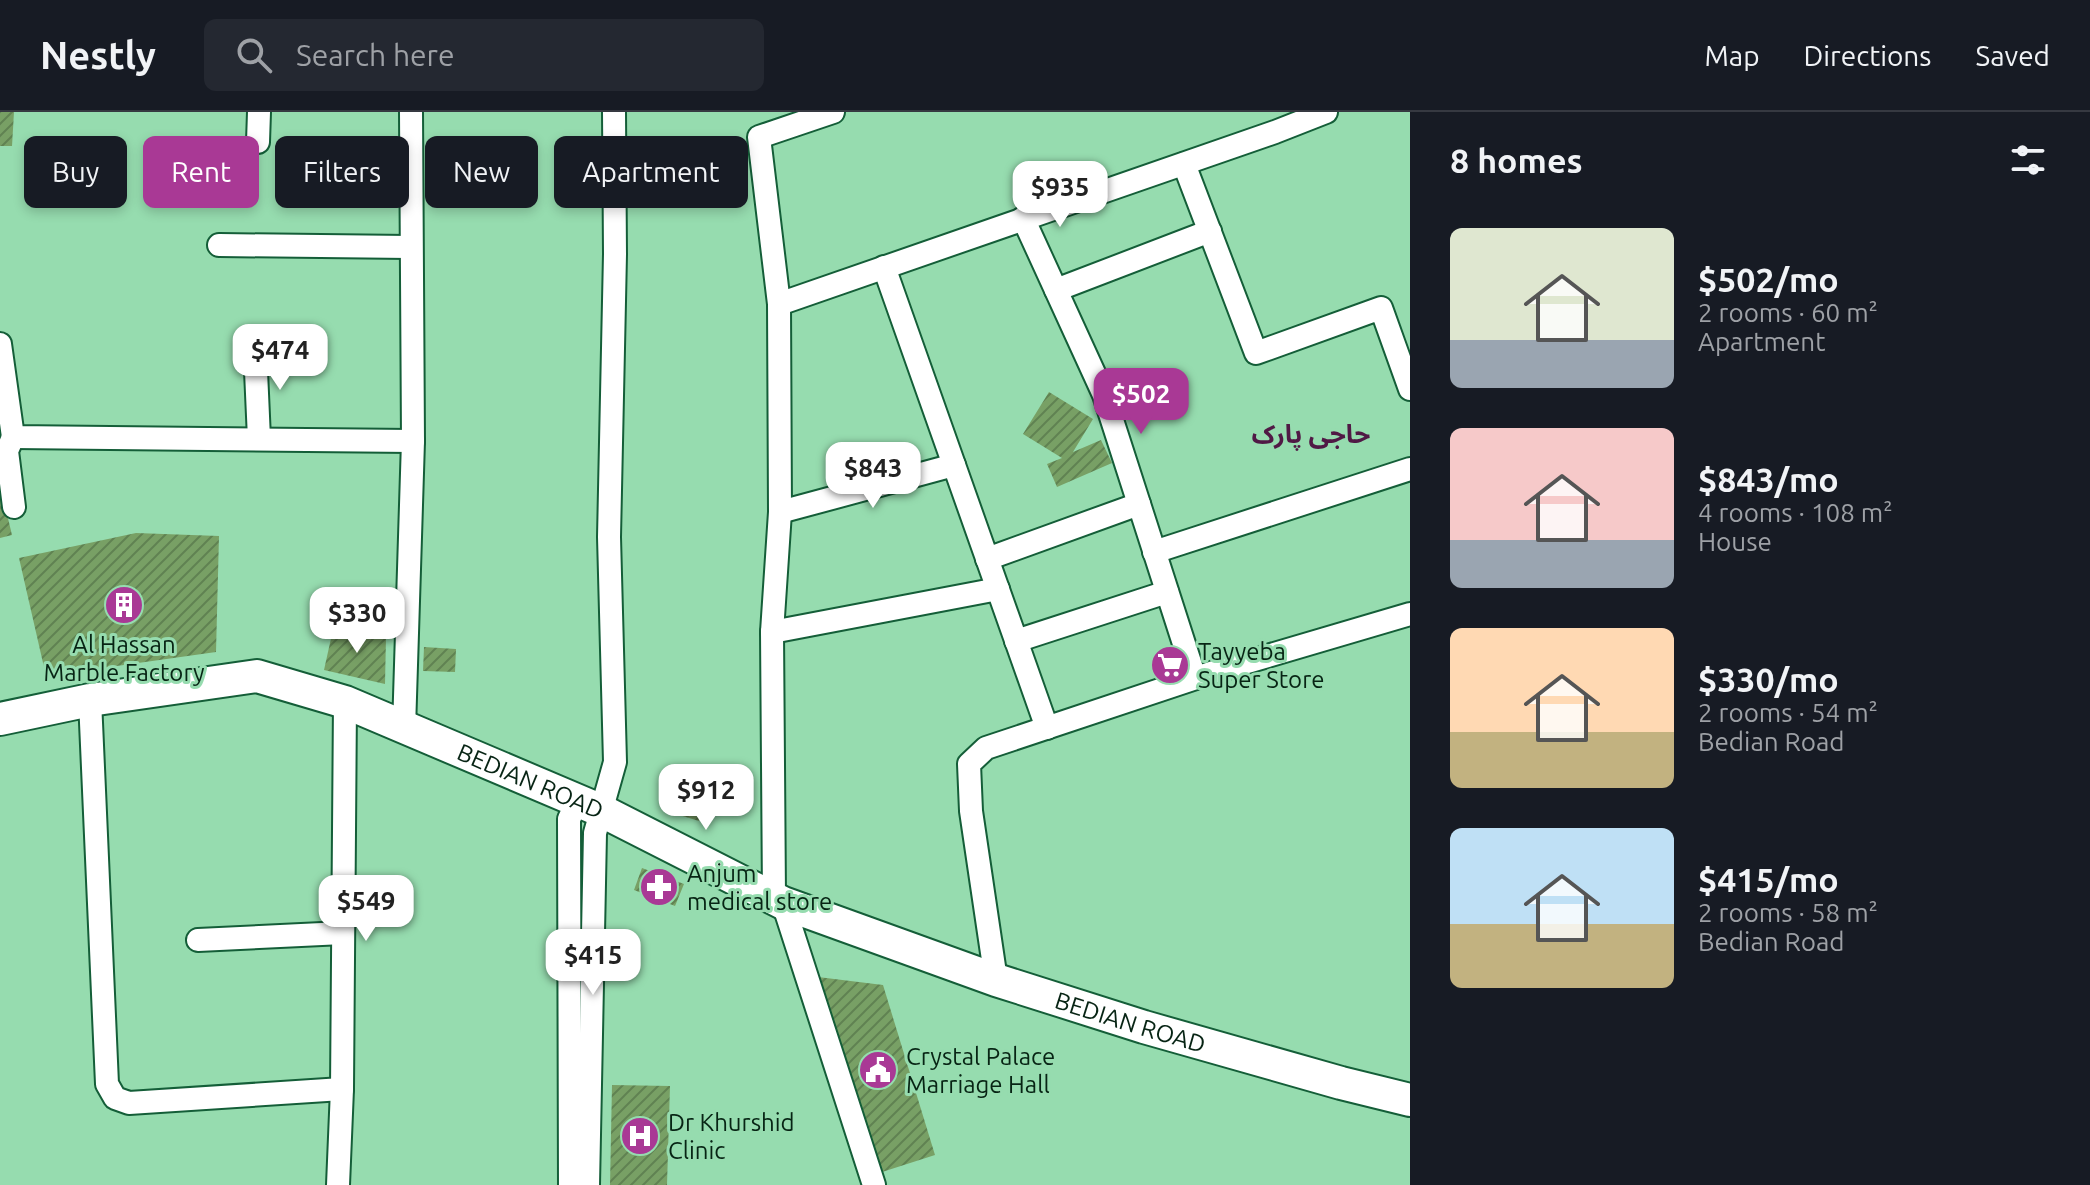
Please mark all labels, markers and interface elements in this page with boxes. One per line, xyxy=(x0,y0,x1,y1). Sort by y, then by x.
search box xyxy=(204,19,764,91)
icon: search xyxy=(232,33,276,77)
text: Nestly xyxy=(40,34,156,76)
text: Search here xyxy=(296,38,455,72)
text: Map xyxy=(1704,40,1760,71)
text: Directions xyxy=(1804,40,1931,71)
text: Saved xyxy=(1975,40,2050,71)
chip: Buy xyxy=(24,136,127,208)
chip: Rent xyxy=(143,136,259,208)
chip: Filters xyxy=(275,136,409,208)
chip: New xyxy=(425,136,538,208)
chip: Apartment xyxy=(554,136,748,208)
icon: filters xyxy=(2006,138,2050,182)
text: 8 homes xyxy=(1450,141,1583,179)
pin: $935 xyxy=(1013,161,1107,229)
text: $935 xyxy=(1031,172,1089,201)
icon: home xyxy=(1514,260,1610,356)
text: $502/mo xyxy=(1698,260,1839,298)
text: 2 rooms · 60 m² xyxy=(1698,298,1878,327)
pin: $474 xyxy=(233,324,327,392)
text: Apartment xyxy=(1698,327,1825,356)
text: $474 xyxy=(251,335,309,364)
pin: $502 xyxy=(1094,368,1188,436)
text: $502 xyxy=(1112,379,1170,408)
district label: حاجی پارک xyxy=(1252,419,1370,451)
pin: $843 xyxy=(826,442,920,510)
text: $843 xyxy=(844,453,902,482)
icon: home xyxy=(1514,460,1610,556)
text: $843/mo xyxy=(1698,460,1839,498)
text: 4 rooms · 108 m² xyxy=(1698,498,1893,527)
text: House xyxy=(1698,527,1772,556)
building icon: Al Hassan Marble Factory xyxy=(103,584,145,626)
pin: $330 xyxy=(310,587,404,655)
text: $330 xyxy=(328,598,386,627)
place label: Al Hassan Marble Factory xyxy=(43,631,205,686)
place label: Tayyeba Super Store xyxy=(1198,638,1324,693)
supermarket icon: Tayyeba Super Store xyxy=(1149,644,1191,686)
icon: home xyxy=(1514,660,1610,756)
text: $330/mo xyxy=(1698,660,1839,698)
text: 2 rooms · 54 m² xyxy=(1698,698,1878,727)
text: Bedian Road xyxy=(1698,727,1844,756)
street label: BEDIAN ROAD xyxy=(453,738,608,824)
pin: $912 xyxy=(659,764,753,832)
text: $912 xyxy=(677,775,735,804)
place label: Anjum medical store xyxy=(687,860,832,915)
icon: home xyxy=(1514,860,1610,956)
text: $415/mo xyxy=(1698,860,1839,898)
pharmacy icon: Anjum medical store xyxy=(638,866,680,908)
pin: $549 xyxy=(319,875,413,943)
text: $549 xyxy=(337,886,395,915)
text: 2 rooms · 58 m² xyxy=(1698,898,1878,927)
text: Bedian Road xyxy=(1698,927,1844,956)
pin: $415 xyxy=(546,929,640,997)
text: $415 xyxy=(564,940,622,969)
street label: BEDIAN ROAD xyxy=(1052,986,1209,1057)
place label: Crystal Palace Marriage Hall xyxy=(906,1043,1055,1098)
public building icon: Crystal Palace Marriage Hall xyxy=(857,1049,899,1091)
place label: Dr Khurshid Clinic xyxy=(668,1109,795,1164)
hospital icon: Dr Khurshid Clinic xyxy=(619,1115,661,1157)

